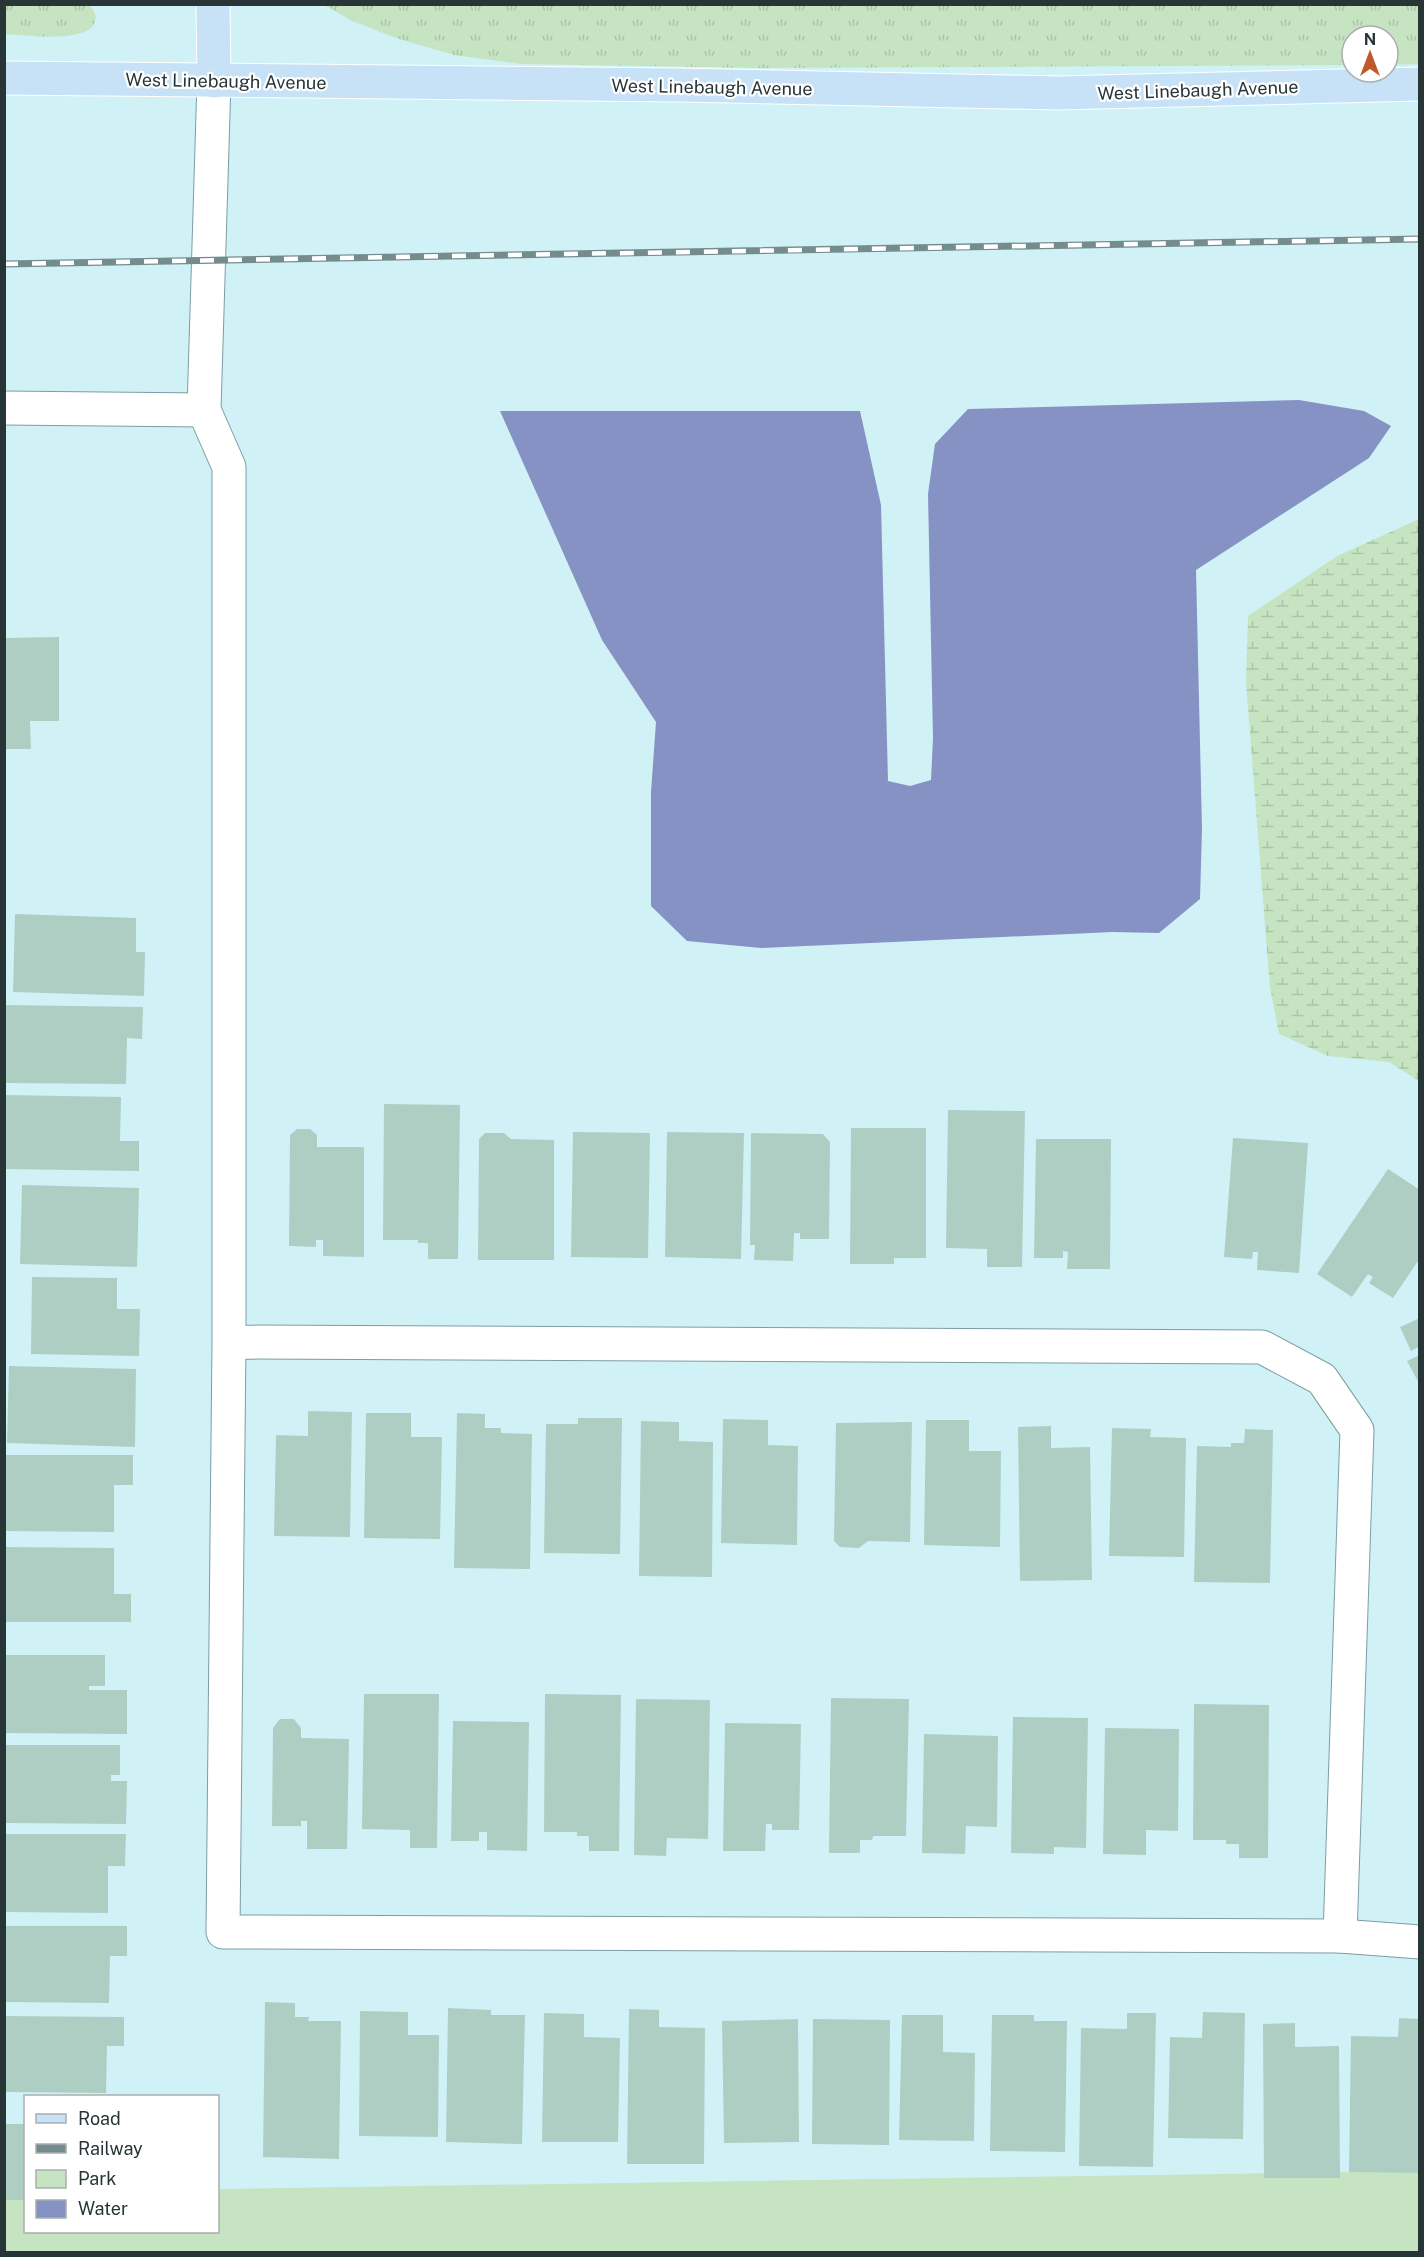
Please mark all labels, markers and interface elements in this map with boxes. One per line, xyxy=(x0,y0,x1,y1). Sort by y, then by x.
north arrow xyxy=(1340,24,1400,84)
text: N xyxy=(1364,30,1376,49)
street label: West Linebaugh Avenue xyxy=(125,69,327,93)
street label: West Linebaugh Avenue xyxy=(611,75,813,99)
street label: West Linebaugh Avenue xyxy=(1097,76,1299,104)
legend xyxy=(24,2095,219,2233)
text: Road xyxy=(78,2108,121,2129)
text: Railway xyxy=(78,2138,143,2159)
text: Park xyxy=(78,2168,116,2189)
text: Water xyxy=(78,2198,128,2219)

